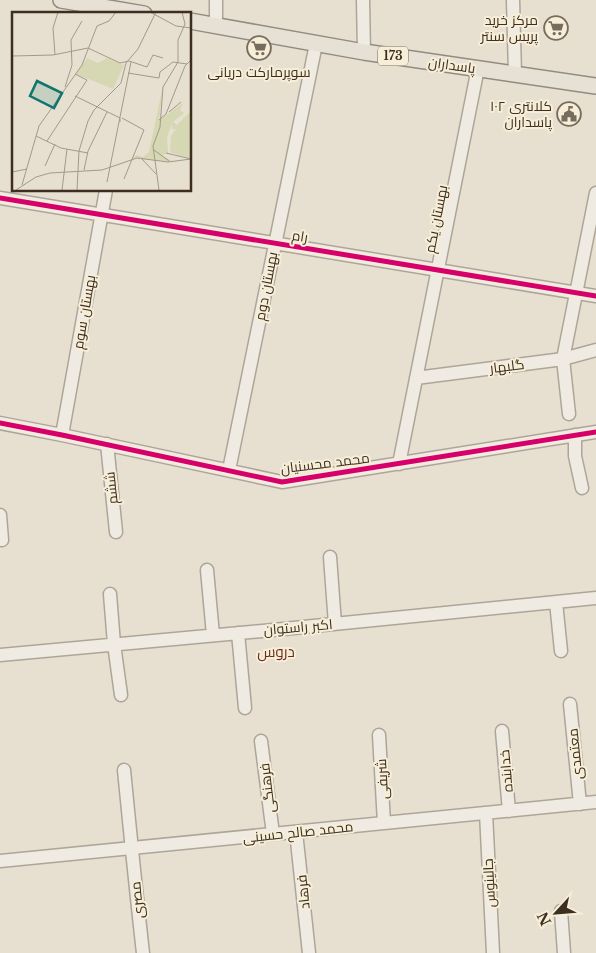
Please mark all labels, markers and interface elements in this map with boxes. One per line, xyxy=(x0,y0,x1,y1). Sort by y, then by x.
place label: مرکز خرید پریس سنتر xyxy=(480,11,538,46)
inset map xyxy=(12,12,191,191)
supermarket icon: مرکز خرید پریس سنتر xyxy=(543,15,569,41)
supermarket icon: سوپرمارکت دریانی xyxy=(246,35,272,61)
road number: 173 xyxy=(378,46,408,66)
street label: پاسداران xyxy=(427,53,477,78)
place label: سوپرمارکت دریانی xyxy=(207,63,311,82)
place label: کلانتری ۱۰۲ پاسداران xyxy=(490,97,552,132)
public building icon: کلانتری ۱۰۲ پاسداران xyxy=(556,101,582,127)
street label: بهستان یکم xyxy=(421,184,452,255)
street label: رام xyxy=(290,226,309,247)
street label: بهستان دوم xyxy=(251,250,282,322)
street label: بهستان سوم xyxy=(69,273,100,351)
street label: گلبهار xyxy=(488,355,525,377)
street label: محمد محسنیان xyxy=(279,449,371,477)
street label: ششم xyxy=(100,471,123,505)
street label: اکبر راستوان xyxy=(263,615,333,639)
district label: دروس xyxy=(257,642,295,662)
street label: معتمدی xyxy=(563,727,587,781)
street label: خدابنده xyxy=(495,749,517,793)
street label: شریفی xyxy=(372,758,392,800)
street label: فرهنگی xyxy=(255,762,279,814)
street label: محمد صالح حسینی xyxy=(242,817,354,847)
street label: جالینوس xyxy=(479,858,499,908)
street label: فرهاد xyxy=(292,874,314,910)
street label: مصری xyxy=(126,881,148,919)
north arrow xyxy=(531,888,581,938)
text: N xyxy=(533,909,555,929)

